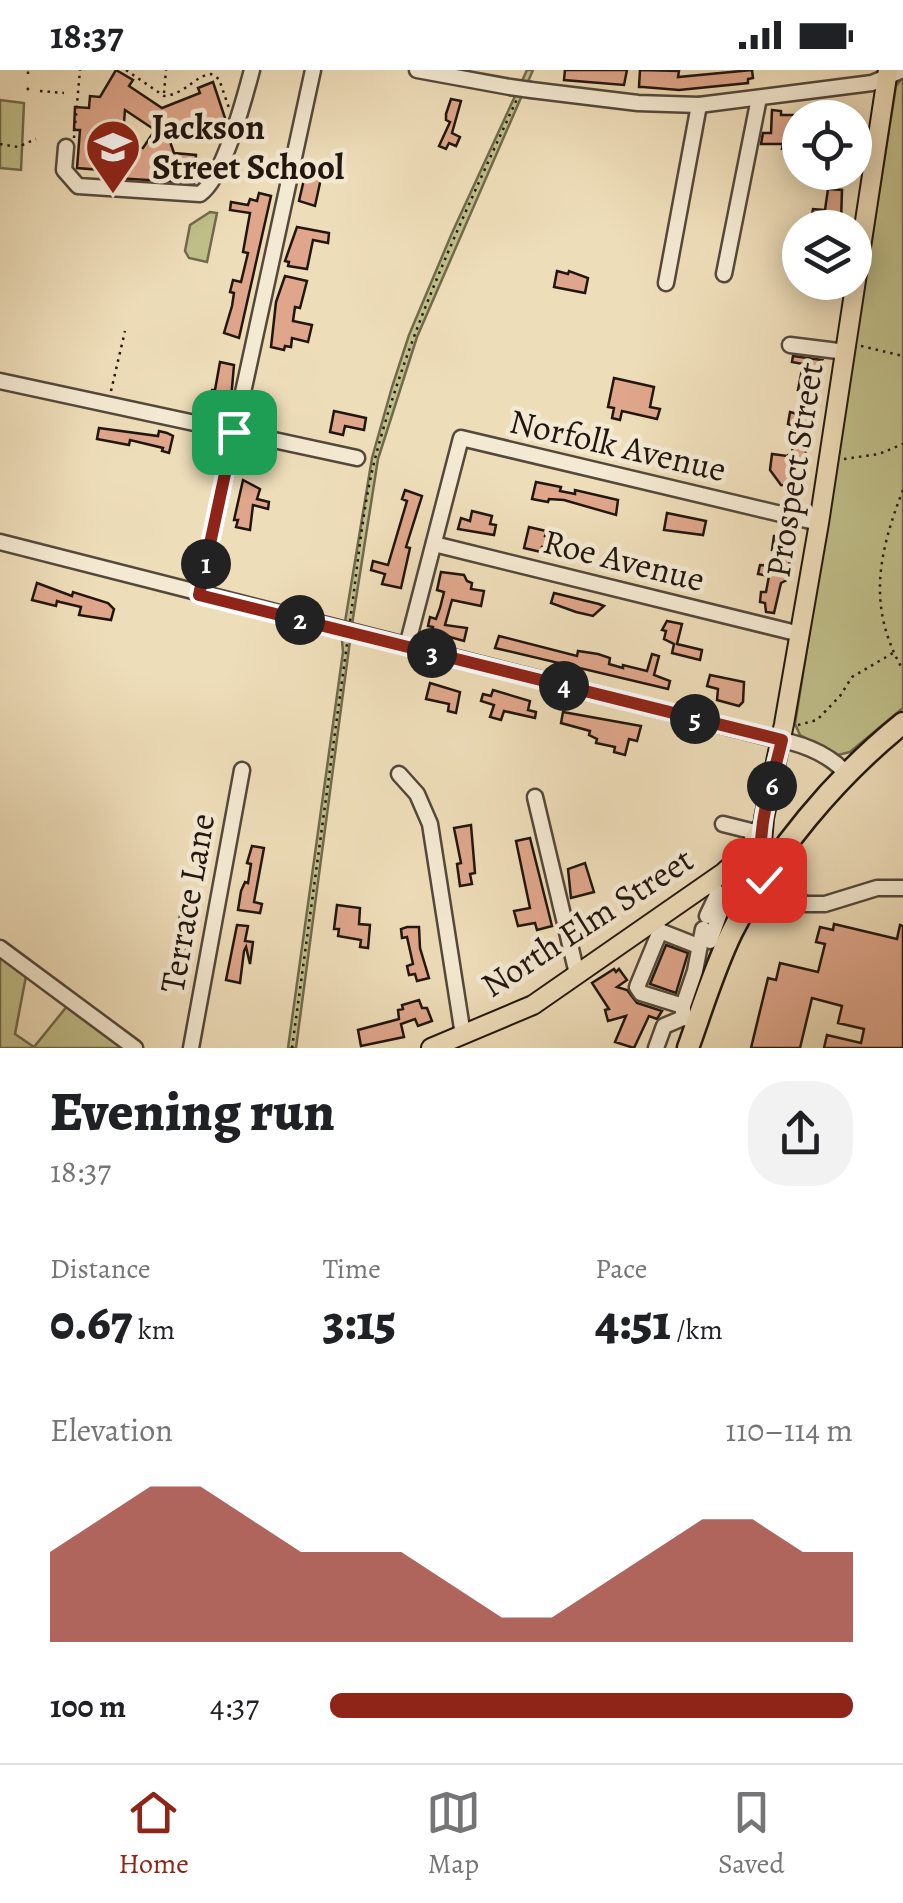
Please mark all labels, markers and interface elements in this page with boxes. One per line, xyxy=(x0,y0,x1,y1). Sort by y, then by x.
text: 18:37 xyxy=(50,9,123,61)
map controls xyxy=(782,100,872,300)
button: locate xyxy=(782,100,872,190)
place label: Jackson Street School xyxy=(152,103,344,191)
school or university icon: Jackson Street School xyxy=(83,117,143,196)
button: layers xyxy=(782,210,872,300)
street label: Prospect Street xyxy=(753,359,835,581)
pin xyxy=(192,390,277,475)
street label: Norfolk Avenue xyxy=(505,397,731,493)
icon: arrive xyxy=(207,405,262,460)
street label: Roe Avenue xyxy=(538,517,710,603)
pin: 1 xyxy=(181,539,231,589)
text: 1 xyxy=(201,545,211,583)
pin: 2 xyxy=(275,595,325,645)
text: 2 xyxy=(293,601,307,639)
pin: 3 xyxy=(407,628,457,678)
text: 3 xyxy=(426,634,438,672)
pin: 4 xyxy=(539,661,589,711)
text: 4 xyxy=(557,667,571,705)
pin: 5 xyxy=(670,694,720,744)
text: 5 xyxy=(689,700,701,738)
pin: 6 xyxy=(747,761,797,811)
text: 6 xyxy=(765,767,779,805)
street label: Terrace Lane xyxy=(148,810,226,996)
street label: North Elm Street xyxy=(472,835,702,1009)
pin xyxy=(722,838,807,923)
icon: check xyxy=(737,853,792,908)
text: Evening run xyxy=(50,1074,335,1149)
button: share xyxy=(748,1081,853,1186)
text: 18:37 xyxy=(50,1149,111,1193)
text: Distance xyxy=(50,1250,150,1288)
text: Time xyxy=(323,1250,381,1288)
text: Pace xyxy=(595,1250,647,1288)
text: 0.67 xyxy=(50,1288,132,1356)
text: 3:15 xyxy=(323,1288,396,1356)
text: 4:51 xyxy=(595,1288,671,1356)
text: km xyxy=(132,1311,175,1349)
text: /km xyxy=(671,1311,723,1349)
text: Elevation xyxy=(50,1408,173,1452)
text: 110–114 m xyxy=(725,1408,853,1452)
text: 100 m xyxy=(50,1684,126,1728)
text: 4:37 xyxy=(210,1684,259,1728)
tab: Home xyxy=(119,1785,189,1883)
tab: Map xyxy=(426,1785,481,1883)
tab: Saved xyxy=(718,1785,784,1883)

